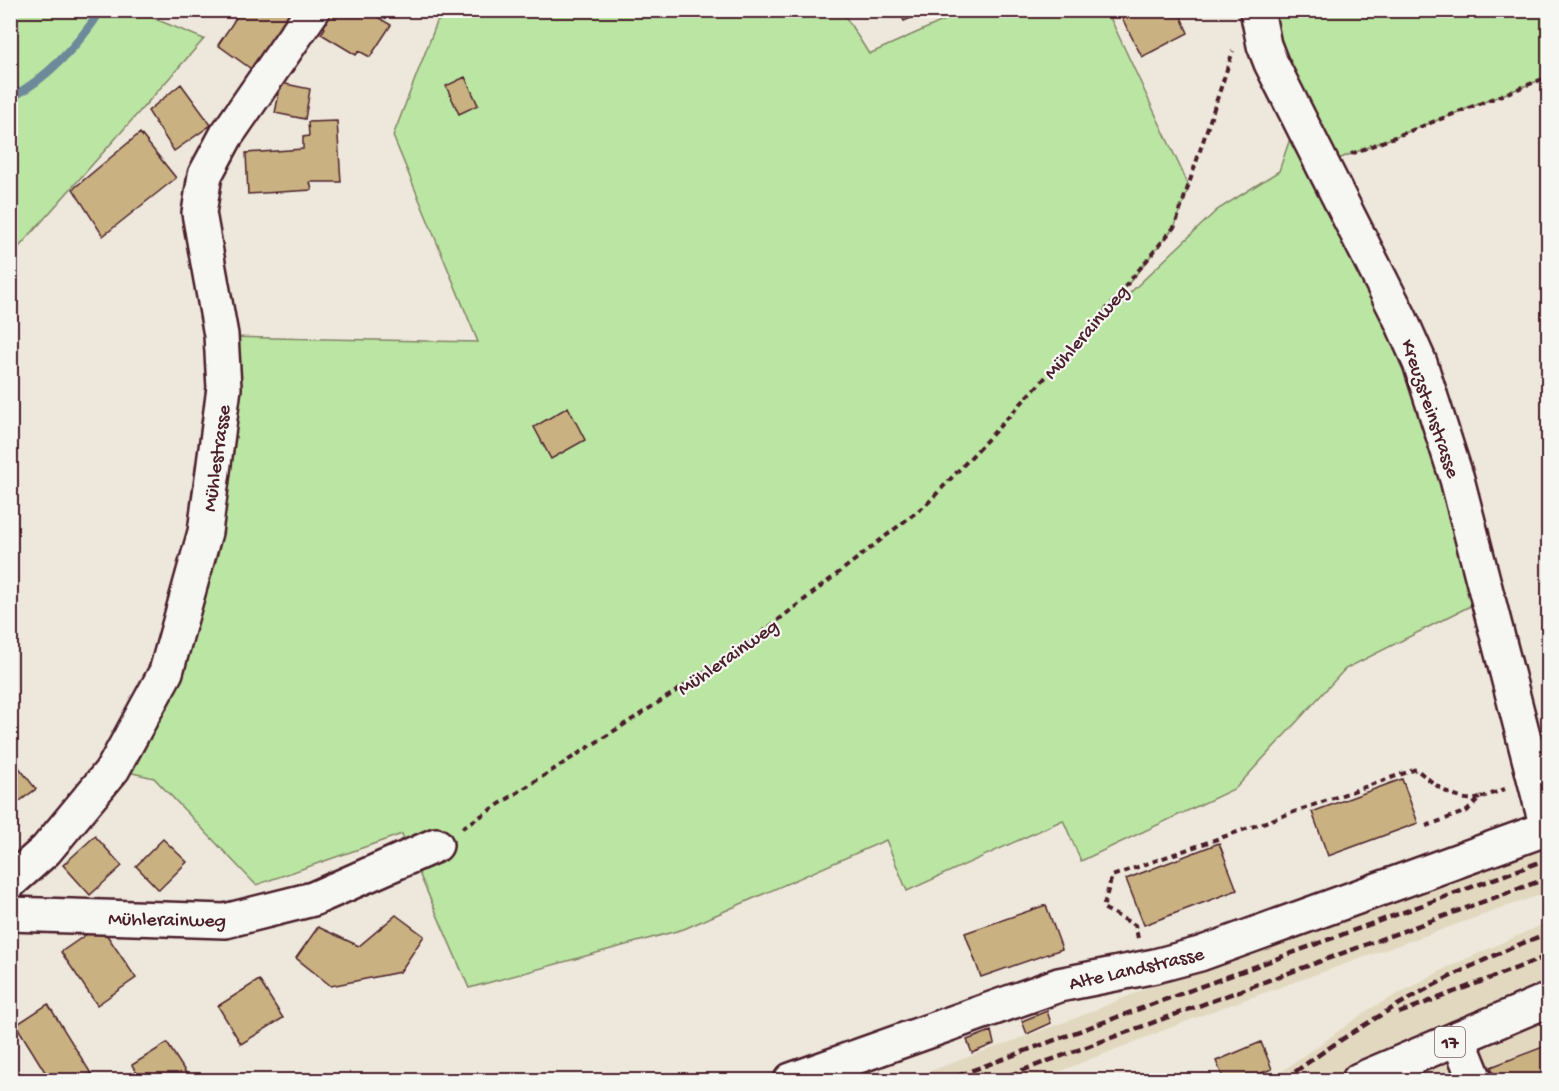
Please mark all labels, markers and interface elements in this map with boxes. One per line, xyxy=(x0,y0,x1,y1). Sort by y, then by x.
street label: Mühlerainweg xyxy=(1040,281,1135,385)
street label: Kreuzsteinstrasse xyxy=(1394,337,1463,482)
street label: Mühlestrasse xyxy=(200,403,237,513)
street label: Mühlerainweg xyxy=(674,616,784,702)
street label: Mühlerainweg xyxy=(108,909,226,934)
street label: Alte Landstrasse xyxy=(1067,944,1207,997)
road number: 17 xyxy=(1435,1027,1465,1057)

